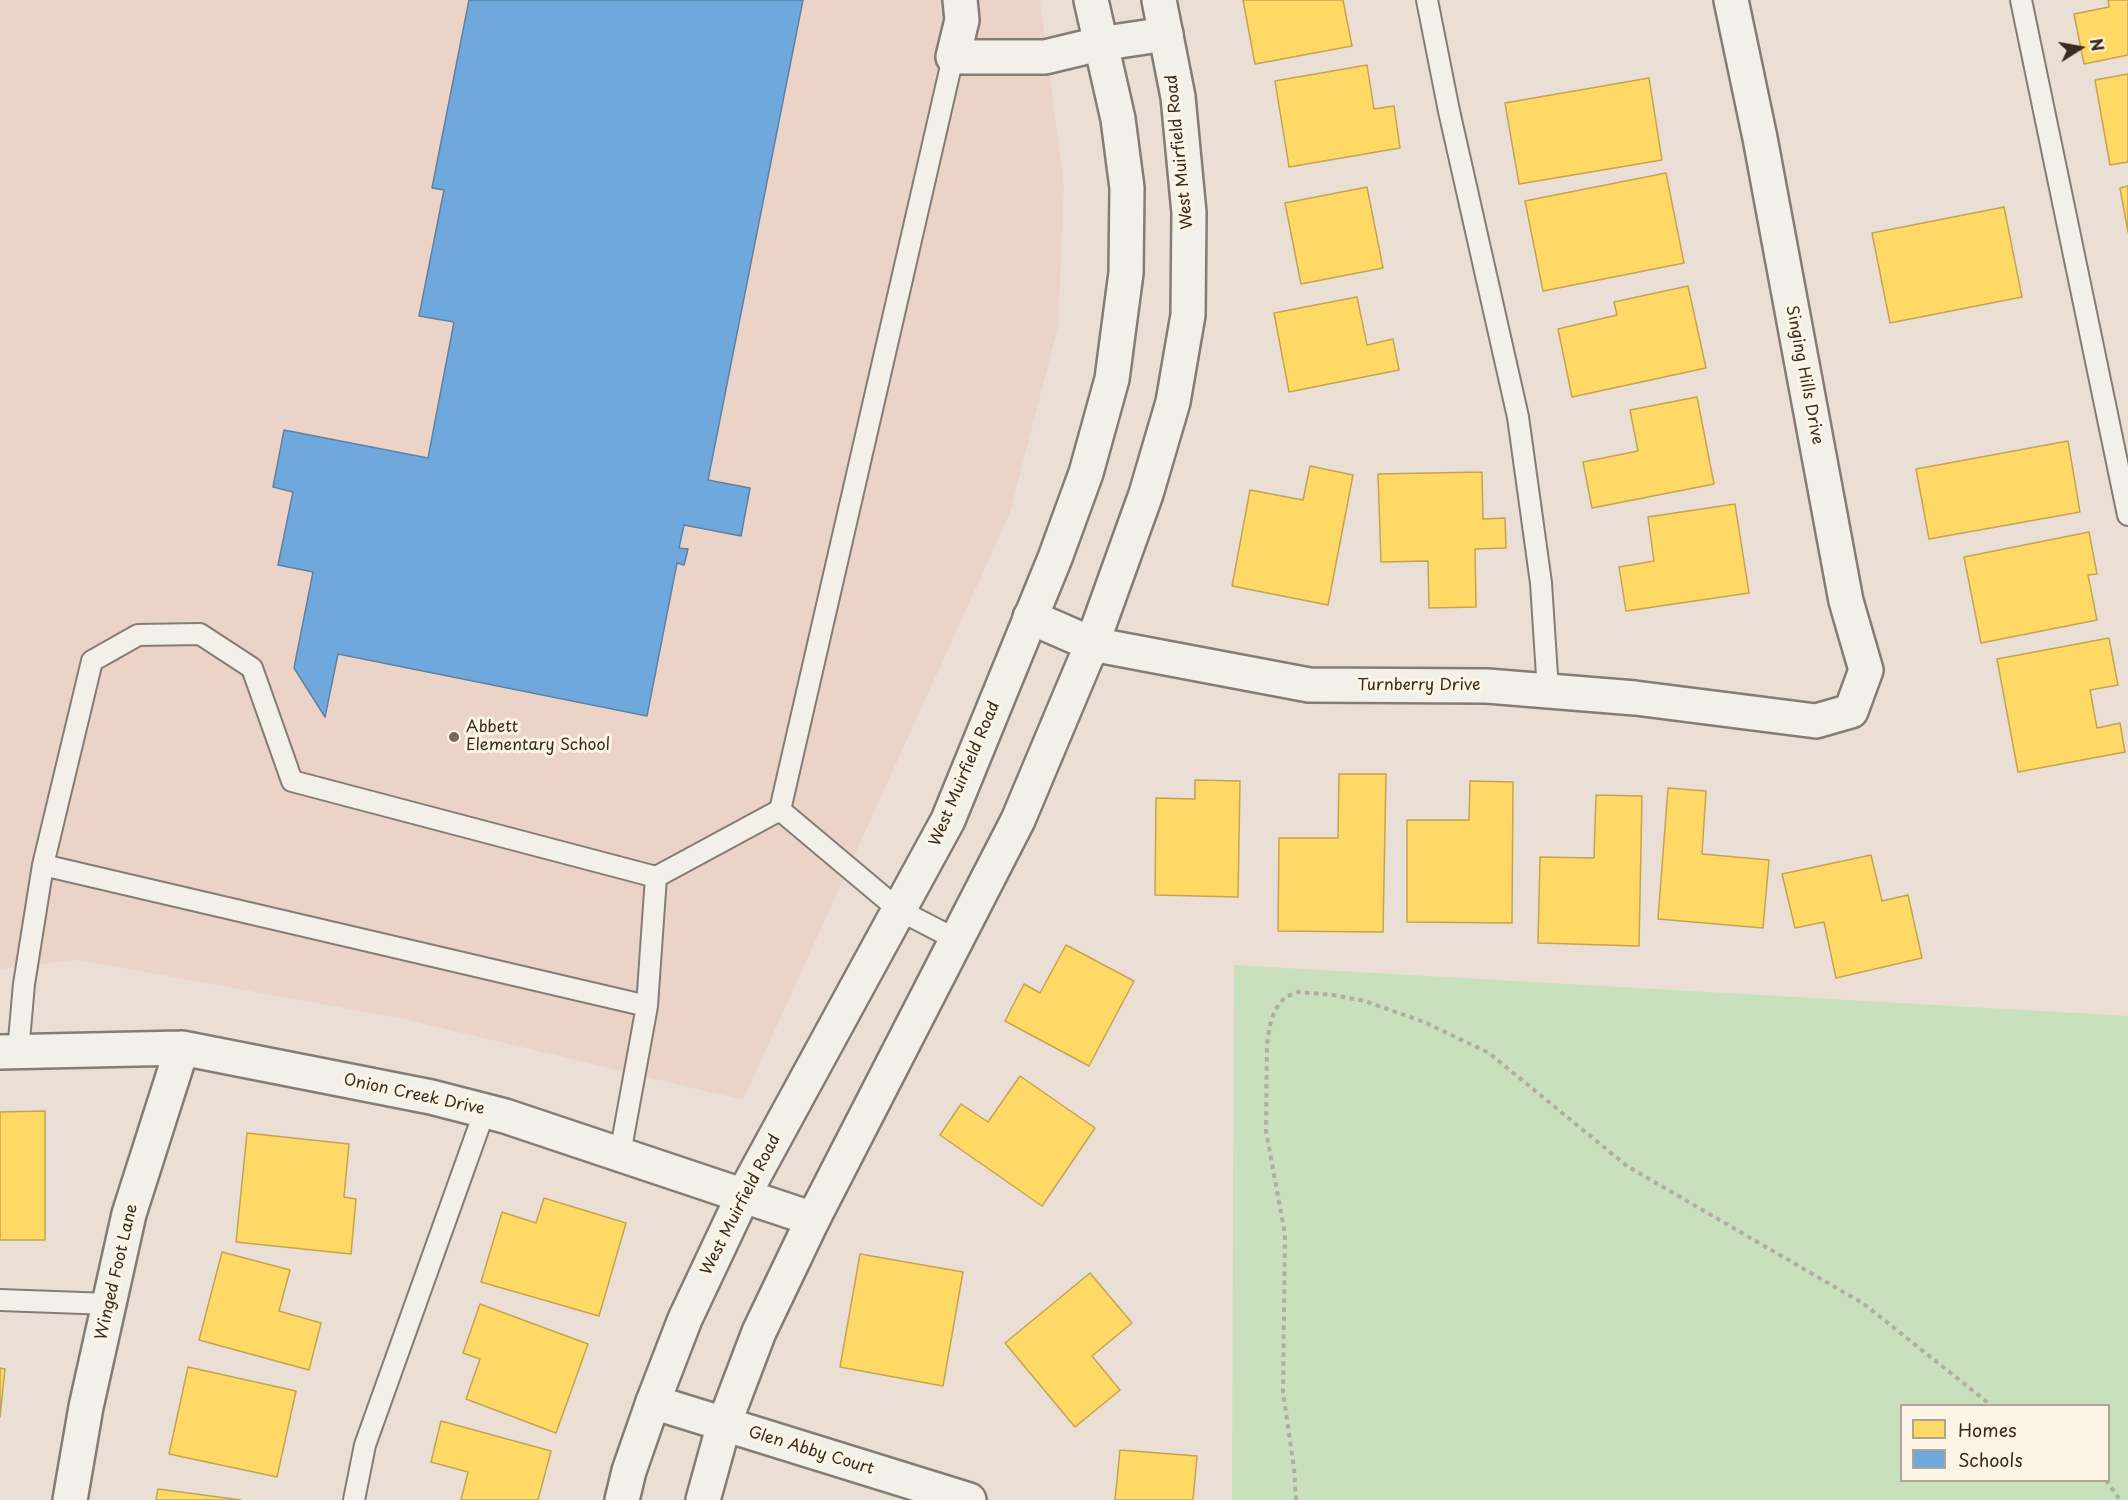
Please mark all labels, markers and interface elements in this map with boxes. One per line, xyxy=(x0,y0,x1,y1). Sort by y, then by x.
north arrow xyxy=(2050,18,2110,78)
text: N xyxy=(2085,36,2111,53)
street label: West Muirfield Road xyxy=(1162,74,1198,230)
street label: Singing Hills Drive xyxy=(1781,304,1827,446)
street label: Turnberry Drive xyxy=(1358,676,1480,696)
street label: West Muirfield Road xyxy=(926,699,1004,849)
place label: Abbett Elementary School xyxy=(466,718,610,756)
marker: Abbett Elementary School xyxy=(447,730,461,744)
street label: Onion Creek Drive xyxy=(342,1071,486,1119)
street label: West Muirfield Road xyxy=(697,1131,785,1279)
street label: Winged Foot Lane xyxy=(92,1202,142,1342)
legend xyxy=(1900,1404,2110,1482)
text: Homes xyxy=(1958,1416,2016,1443)
street label: Glen Abby Court xyxy=(746,1423,876,1479)
text: Schools xyxy=(1958,1446,2023,1473)

